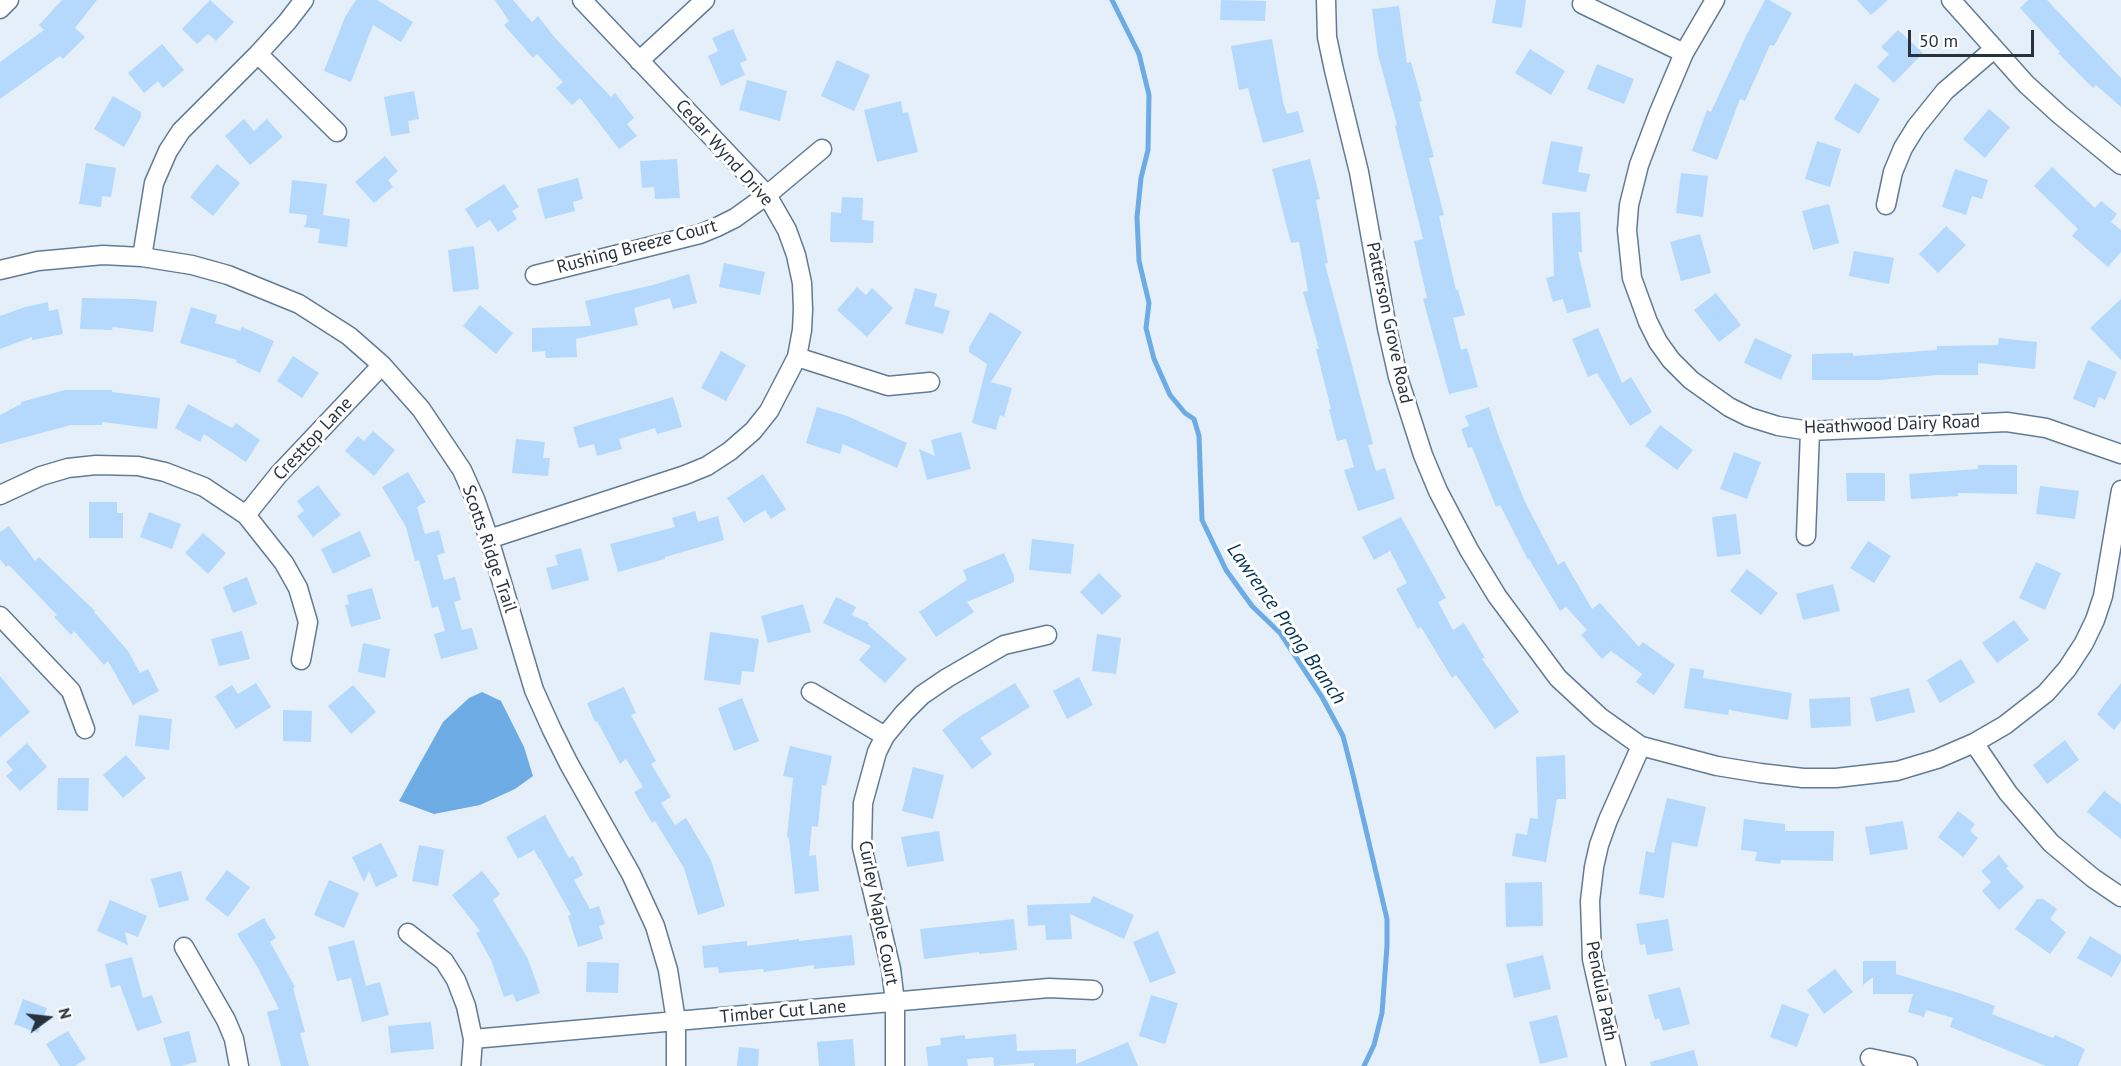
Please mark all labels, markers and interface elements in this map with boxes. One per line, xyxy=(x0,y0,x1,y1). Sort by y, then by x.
scale bar xyxy=(1911,18,2037,56)
text: 50 m xyxy=(1919,29,1958,52)
street label: Cedar Wynd Drive xyxy=(670,95,778,211)
street label: Rushing Breeze Court xyxy=(555,215,719,279)
street label: Patterson Grove Road xyxy=(1361,240,1417,406)
street label: Cresttop Lane xyxy=(269,393,357,485)
street label: Heathwood Dairy Road xyxy=(1804,411,1980,439)
street label: Scotts Ridge Trail xyxy=(457,482,521,616)
water label: Lawrence Prong Branch xyxy=(1221,539,1351,709)
street label: Curley Maple Court xyxy=(853,839,903,987)
street label: Pendula Path xyxy=(1581,939,1621,1043)
north arrow xyxy=(18,988,78,1048)
street label: Timber Cut Lane xyxy=(719,996,847,1028)
text: N xyxy=(54,1006,76,1021)

